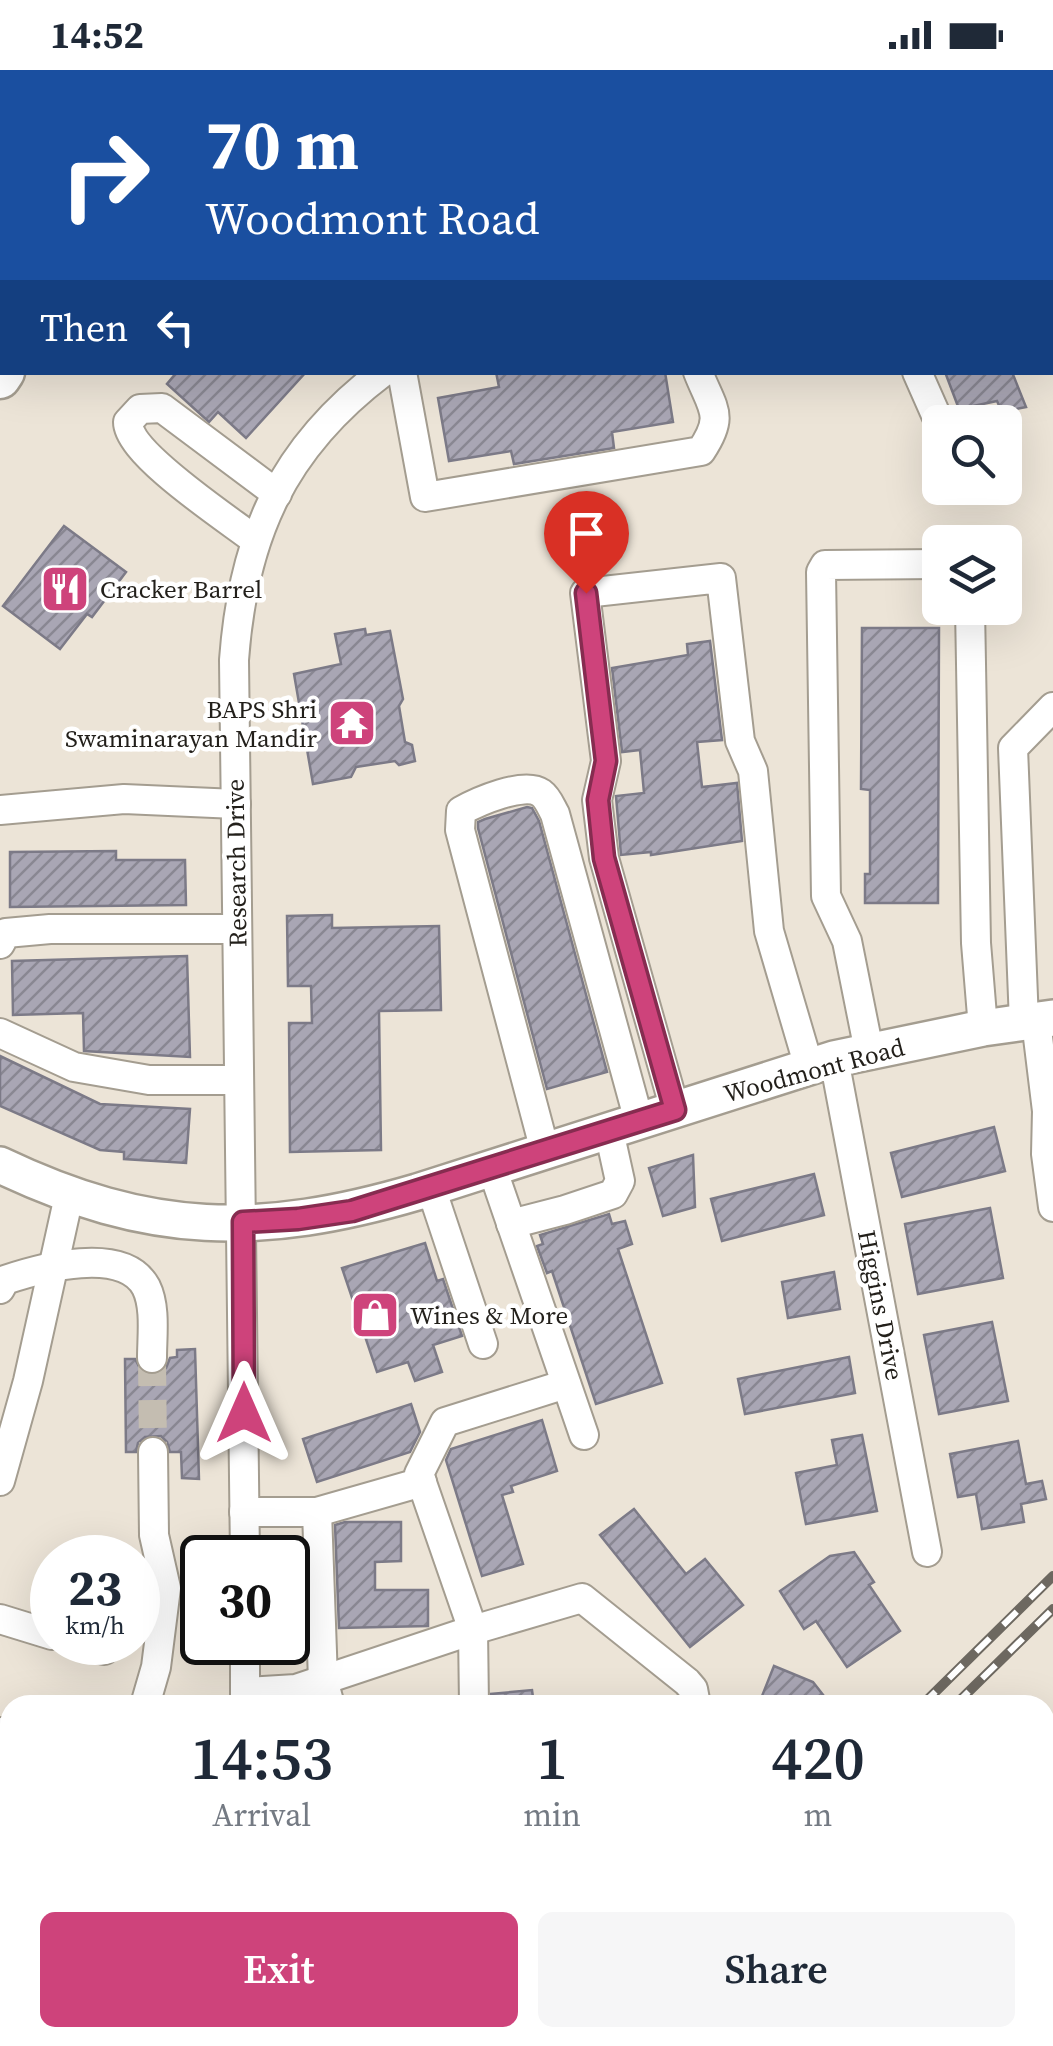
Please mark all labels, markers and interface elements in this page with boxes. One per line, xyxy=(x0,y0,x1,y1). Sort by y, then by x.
text: 14:52 xyxy=(50,9,144,61)
text: 70 m xyxy=(205,96,359,192)
icon: right xyxy=(40,110,170,240)
text: Woodmont Road xyxy=(205,187,539,249)
icon: left xyxy=(148,300,203,355)
text: Then xyxy=(40,302,128,354)
map controls xyxy=(922,405,1022,625)
button: search xyxy=(922,405,1022,505)
pin xyxy=(544,491,629,594)
icon: arrive xyxy=(559,506,614,561)
button: layers xyxy=(922,525,1022,625)
restaurant icon: Cracker Barrel xyxy=(39,563,91,615)
place label: Cracker Barrel xyxy=(100,572,262,606)
place label: BAPS Shri Swaminarayan Mandir xyxy=(65,692,317,755)
temple icon: BAPS Shri Swaminarayan Mandir xyxy=(326,697,378,749)
street label: Research Drive xyxy=(218,779,254,947)
street label: Woodmont Road xyxy=(720,1030,908,1110)
street label: Higgins Drive xyxy=(850,1227,912,1383)
shop icon: Wines & More xyxy=(349,1289,401,1341)
place label: Wines & More xyxy=(410,1298,568,1332)
position arrow xyxy=(192,1361,296,1465)
speed limit sign: 30 xyxy=(180,1535,310,1665)
text: 23 xyxy=(68,1553,122,1622)
text: km/h xyxy=(65,1608,125,1642)
text: 14:53 xyxy=(190,1717,333,1799)
text: 1 xyxy=(537,1717,568,1799)
text: 420 xyxy=(771,1717,865,1799)
text: Arrival xyxy=(212,1793,311,1837)
text: min xyxy=(523,1793,581,1837)
text: m xyxy=(804,1793,832,1837)
button: Exit xyxy=(40,1912,518,2027)
button: Share xyxy=(538,1912,1015,2027)

